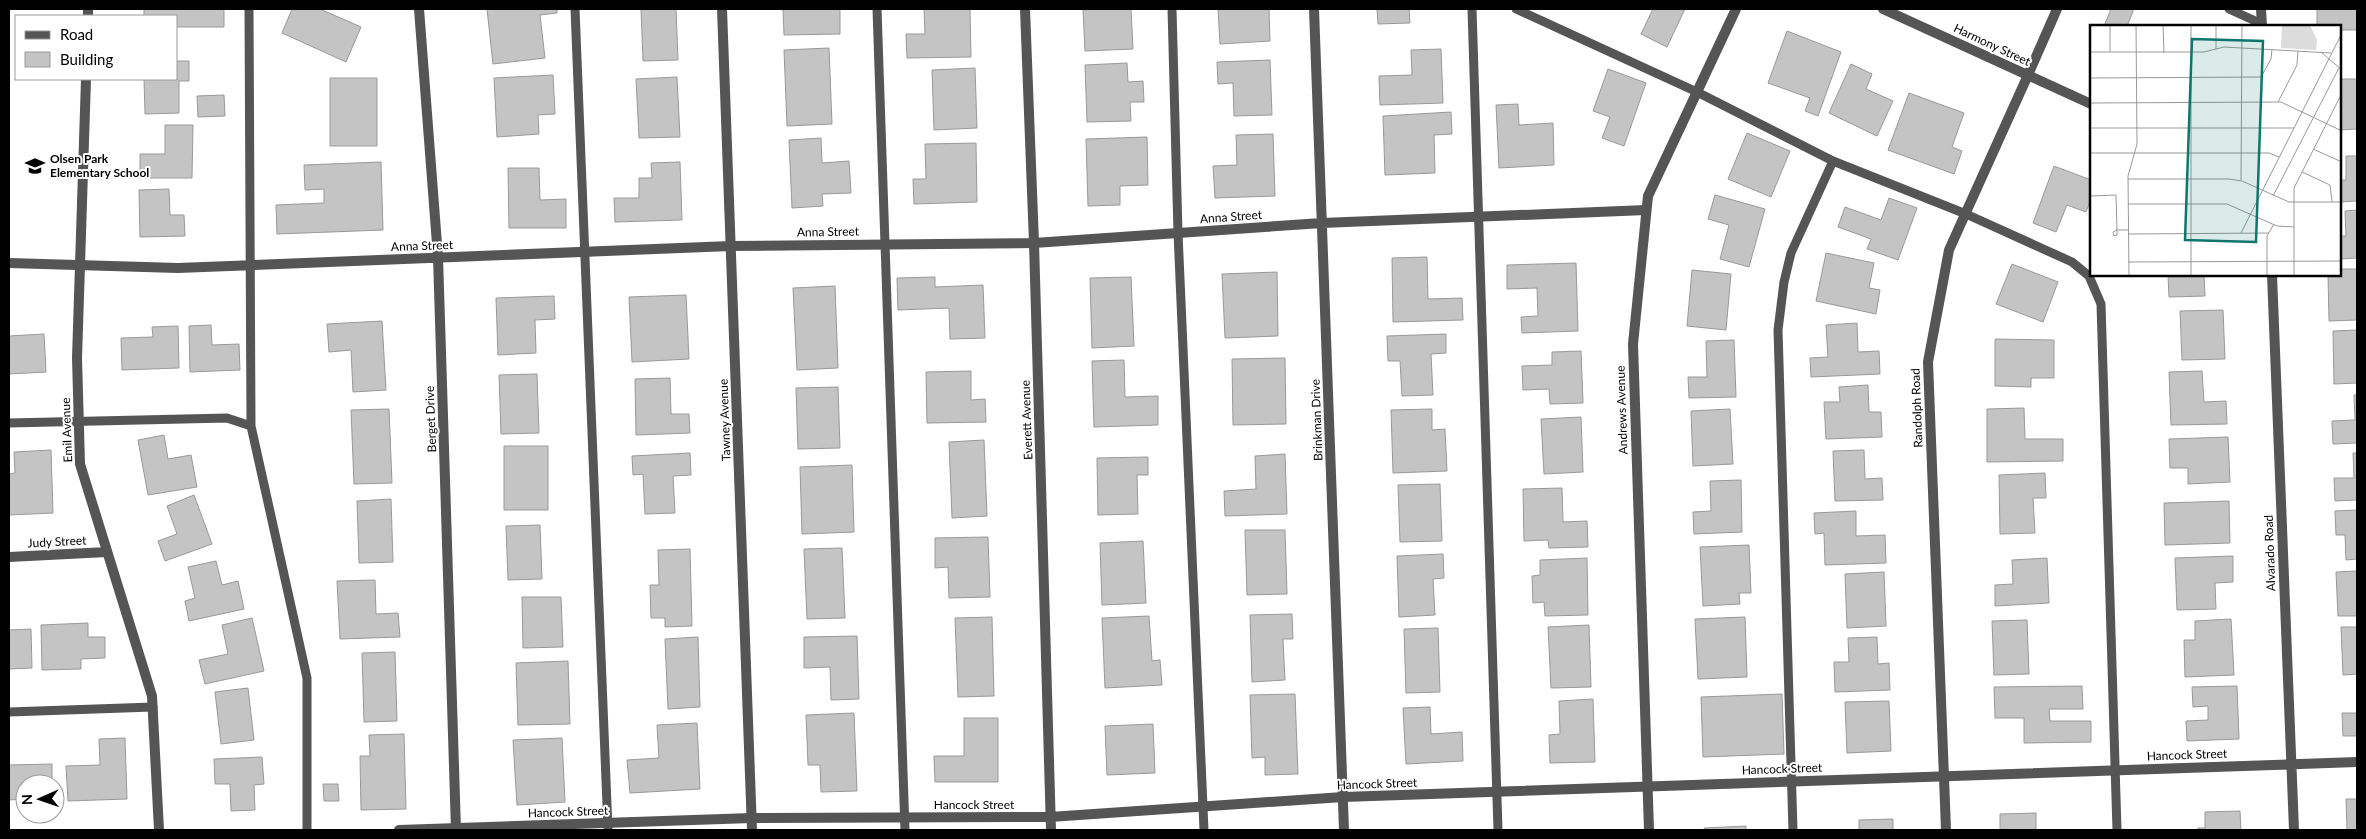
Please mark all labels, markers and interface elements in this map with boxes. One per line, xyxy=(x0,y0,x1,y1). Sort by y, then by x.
legend xyxy=(15,15,178,80)
street label: Harmony Street xyxy=(1951,20,2034,69)
text: Road xyxy=(60,25,93,43)
inset map xyxy=(2090,25,2341,276)
text: Building xyxy=(60,50,113,68)
place label: Olsen Park Elementary School xyxy=(50,151,149,180)
school or university icon: Olsen Park Elementary School xyxy=(24,155,46,177)
street label: Anna Street xyxy=(1199,207,1263,226)
street label: Anna Street xyxy=(797,223,860,240)
street label: Anna Street xyxy=(391,237,454,254)
street label: Andrews Avenue xyxy=(1612,365,1631,455)
street label: Randolph Road xyxy=(1908,368,1925,448)
street label: Tawney Avenue xyxy=(716,379,733,461)
street label: Brinkman Drive xyxy=(1308,379,1325,461)
street label: Everett Avenue xyxy=(1018,380,1035,460)
street label: Berget Drive xyxy=(422,385,439,453)
street label: Emil Avenue xyxy=(58,397,75,463)
street label: Alvarado Road xyxy=(2261,515,2278,591)
street label: Judy Street xyxy=(27,532,87,551)
street label: Hancock Street xyxy=(2146,746,2228,763)
street label: Hancock Street xyxy=(1741,760,1823,777)
north arrow xyxy=(15,774,65,824)
street label: Hancock Street xyxy=(1336,775,1418,792)
text: N xyxy=(18,794,35,805)
street label: Hancock Street xyxy=(934,797,1015,812)
street label: Hancock Street xyxy=(527,803,609,820)

